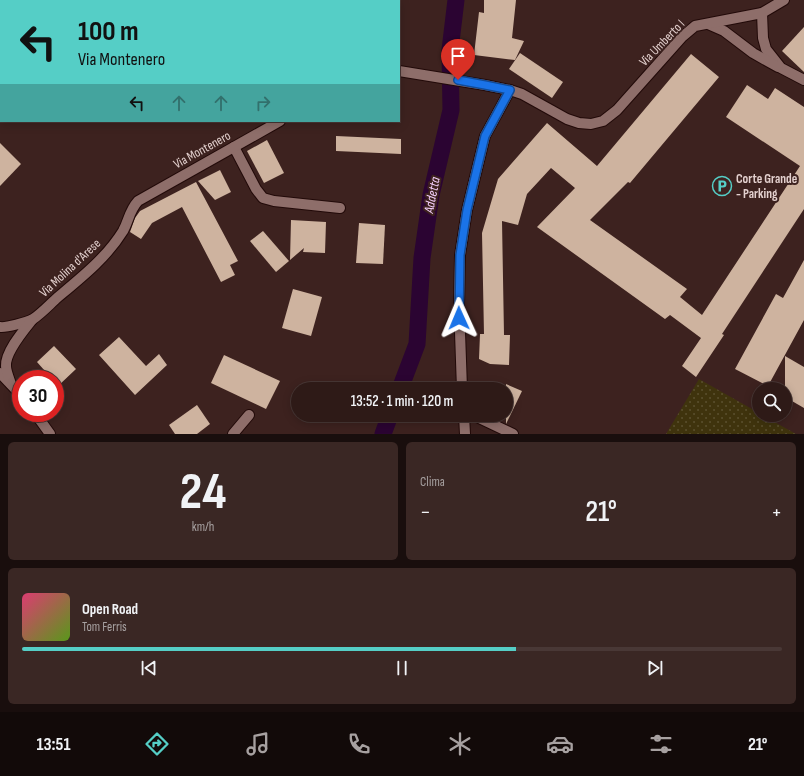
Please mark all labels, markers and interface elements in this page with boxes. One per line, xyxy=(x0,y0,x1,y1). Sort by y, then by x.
text: 100 m xyxy=(78,15,139,48)
icon: left xyxy=(12,16,64,68)
street label: Via Umberto I xyxy=(636,16,688,70)
pin xyxy=(441,39,475,80)
icon: arrive xyxy=(447,45,469,67)
text: Via Montenero xyxy=(78,49,165,70)
icon: left xyxy=(126,92,148,114)
icon: ahead xyxy=(168,92,190,114)
icon: ahead xyxy=(210,92,232,114)
icon: right xyxy=(252,92,274,114)
street label: Via Montenero xyxy=(171,128,233,172)
place label: Corte Grande - Parking xyxy=(736,171,798,202)
water label: Addetta xyxy=(420,175,444,216)
parking icon: Corte Grande - Parking xyxy=(711,175,733,197)
street label: Via Molina d'Arese xyxy=(36,236,104,300)
position arrow xyxy=(438,297,480,339)
speed limit sign: 30 xyxy=(12,370,64,422)
map controls xyxy=(752,382,792,422)
button: search xyxy=(752,382,792,422)
text: 13:52 · 1 min · 120 m xyxy=(351,392,453,411)
text: 24 xyxy=(180,461,226,524)
text: Clima xyxy=(420,474,445,490)
text: 21° xyxy=(585,494,617,530)
text: − xyxy=(420,499,431,526)
text: + xyxy=(771,499,782,526)
text: km/h xyxy=(192,519,214,535)
text: Open Road xyxy=(82,600,138,619)
text: Tom Ferris xyxy=(82,619,127,635)
icon: previous xyxy=(138,657,160,679)
icon: pause xyxy=(391,657,413,679)
icon: next xyxy=(644,657,666,679)
icon: directions xyxy=(143,730,171,758)
icon: music xyxy=(244,730,272,758)
icon: phone xyxy=(345,730,373,758)
icon: climate xyxy=(446,730,474,758)
icon: car xyxy=(546,730,574,758)
icon: filters xyxy=(647,730,675,758)
text: 13:51 xyxy=(36,734,70,755)
text: 21° xyxy=(748,734,768,755)

